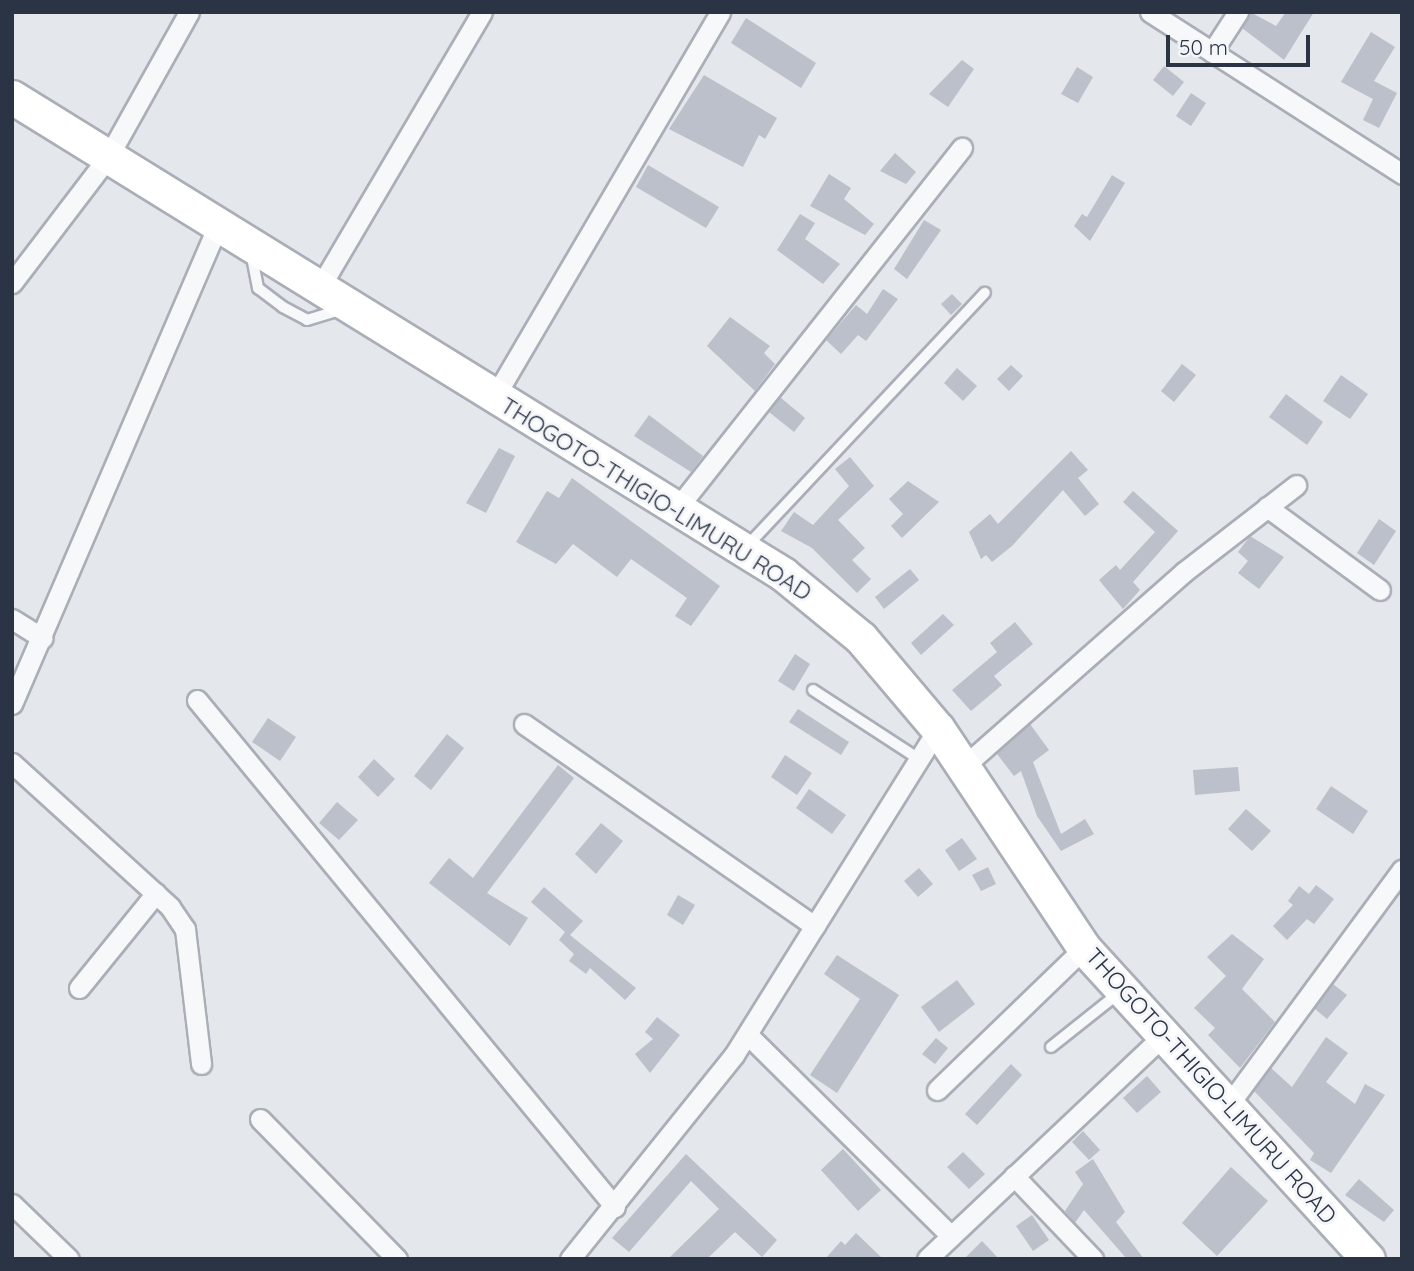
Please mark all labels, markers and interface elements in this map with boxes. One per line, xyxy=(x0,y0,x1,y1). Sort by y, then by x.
scale bar xyxy=(1169,21,1312,65)
text: 50 m xyxy=(1179,34,1228,60)
street label: THOGOTO-THIGIO-LIMURU ROAD xyxy=(496,392,816,606)
street label: THOGOTO-THIGIO-LIMURU ROAD xyxy=(1080,943,1342,1229)

